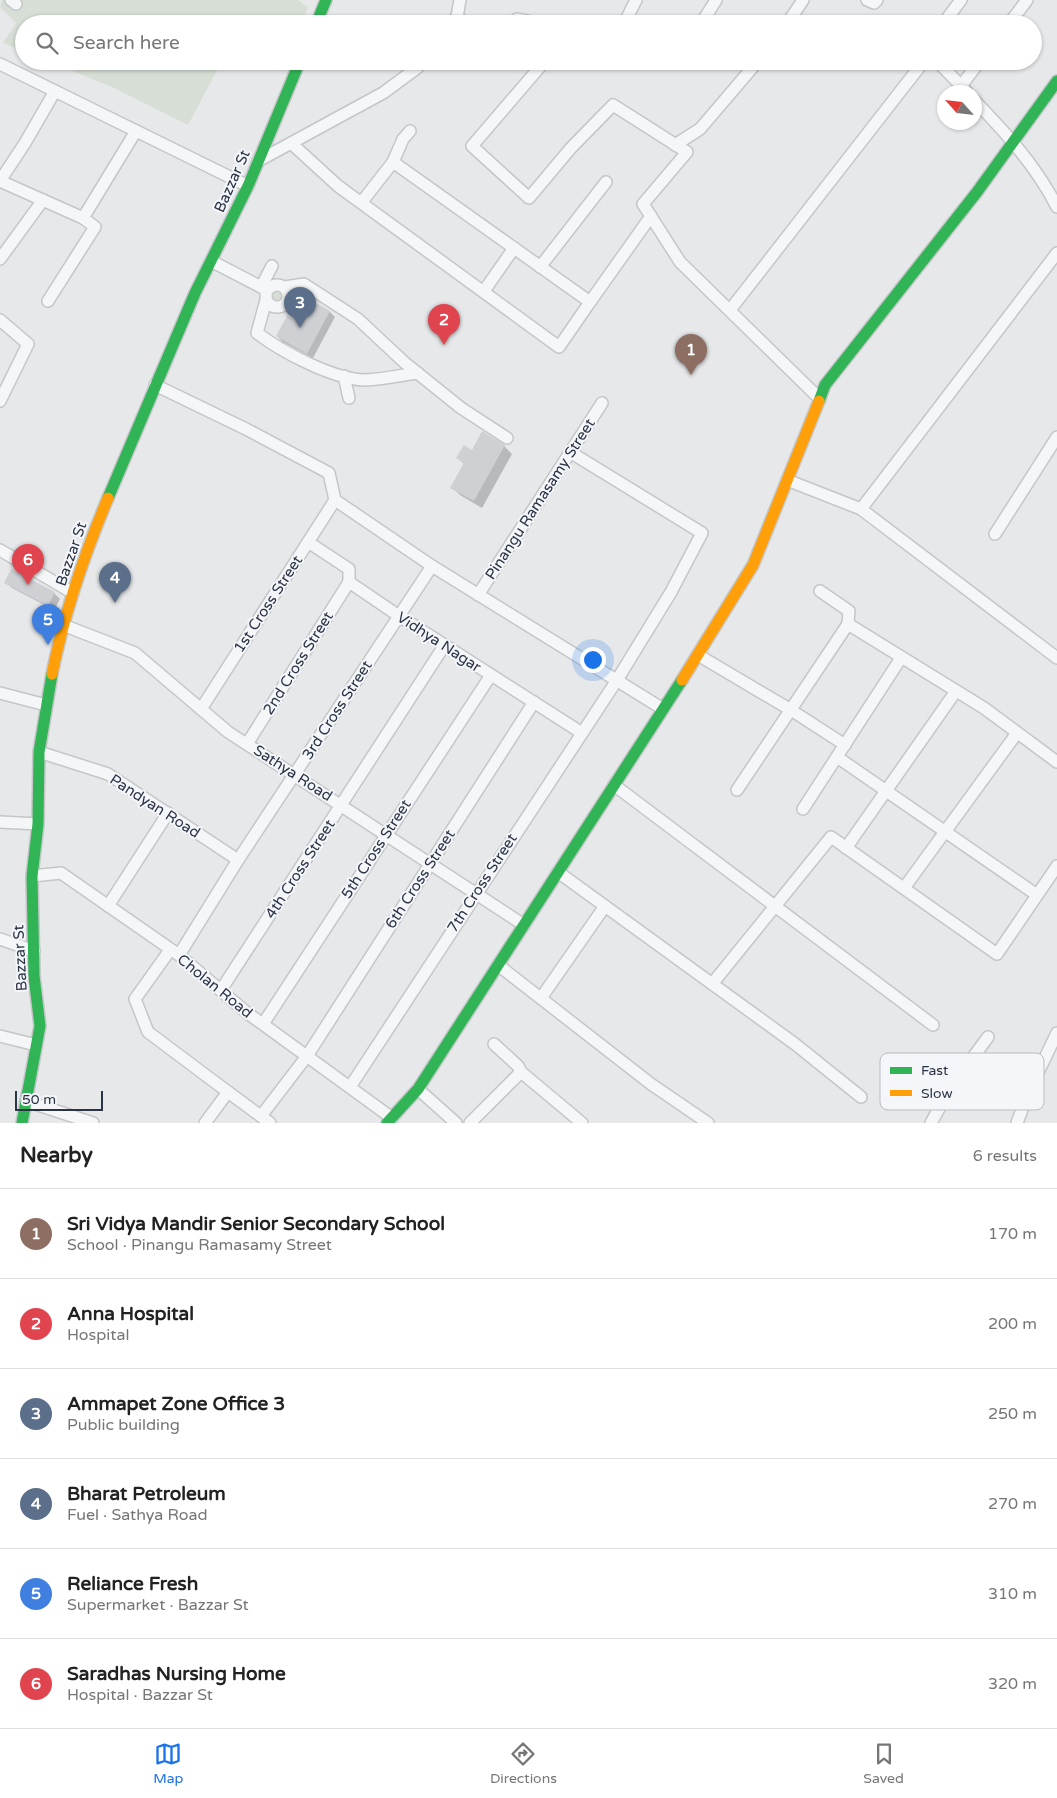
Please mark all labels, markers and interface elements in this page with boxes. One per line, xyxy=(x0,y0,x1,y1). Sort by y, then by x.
search box xyxy=(15,15,1042,70)
icon: search xyxy=(33,29,61,57)
text: Search here xyxy=(73,32,180,54)
north arrow xyxy=(937,85,982,130)
street label: Bazzar St xyxy=(210,147,254,215)
pin: 3 xyxy=(284,287,316,328)
pin: 2 xyxy=(428,304,460,345)
pin: 1 xyxy=(675,334,707,375)
street label: Pinangu Ramasamy Street xyxy=(481,415,599,583)
street label: Bazzar St xyxy=(52,519,90,588)
pin: 6 xyxy=(12,544,44,585)
street label: 1st Cross Street xyxy=(230,552,306,656)
pin: 4 xyxy=(99,562,131,603)
pin: 5 xyxy=(32,604,64,645)
street label: 2nd Cross Street xyxy=(259,608,337,718)
street label: Vidhya Nagar xyxy=(393,608,485,676)
your location xyxy=(580,647,606,673)
street label: 3rd Cross Street xyxy=(298,657,376,763)
street label: Sathya Road xyxy=(250,741,336,805)
street label: Pandyan Road xyxy=(107,770,203,842)
street label: 5th Cross Street xyxy=(337,796,415,902)
street label: 4th Cross Street xyxy=(261,816,339,922)
street label: 6th Cross Street xyxy=(381,826,459,932)
street label: 7th Cross Street xyxy=(443,830,521,936)
street label: Bazzar St xyxy=(9,924,31,992)
street label: Cholan Road xyxy=(174,950,256,1022)
legend xyxy=(880,1053,1044,1110)
text: Fast xyxy=(921,1062,949,1079)
text: Slow xyxy=(921,1085,953,1102)
scale bar xyxy=(15,1088,102,1111)
text: 50 m xyxy=(22,1091,56,1108)
text: Nearby xyxy=(20,1143,93,1168)
text: 6 results xyxy=(973,1146,1037,1166)
text: Sri Vidya Mandir Senior Secondary School xyxy=(67,1213,445,1235)
text: 1 xyxy=(31,1224,41,1244)
text: 170 m xyxy=(988,1224,1037,1244)
text: School · Pinangu Ramasamy Street xyxy=(67,1235,332,1255)
text: Anna Hospital xyxy=(67,1303,194,1325)
text: 2 xyxy=(31,1314,41,1334)
text: 200 m xyxy=(988,1314,1037,1334)
text: Hospital xyxy=(67,1325,129,1345)
text: Ammapet Zone Office 3 xyxy=(67,1393,285,1415)
text: 3 xyxy=(31,1404,41,1424)
text: 250 m xyxy=(988,1404,1037,1424)
text: Public building xyxy=(67,1415,180,1435)
text: Bharat Petroleum xyxy=(67,1483,226,1505)
text: 4 xyxy=(31,1494,41,1514)
text: 270 m xyxy=(988,1494,1037,1514)
text: Fuel · Sathya Road xyxy=(67,1505,208,1525)
text: Reliance Fresh xyxy=(67,1573,198,1595)
text: 5 xyxy=(31,1584,41,1604)
text: 310 m xyxy=(988,1584,1037,1604)
text: Supermarket · Bazzar St xyxy=(67,1595,249,1615)
text: Saradhas Nursing Home xyxy=(67,1663,286,1685)
text: 6 xyxy=(31,1674,41,1694)
text: 320 m xyxy=(988,1674,1037,1694)
text: Hospital · Bazzar St xyxy=(67,1685,213,1705)
tab: Map xyxy=(153,1740,183,1787)
tab: Directions xyxy=(490,1740,557,1787)
tab: Saved xyxy=(863,1740,904,1787)

